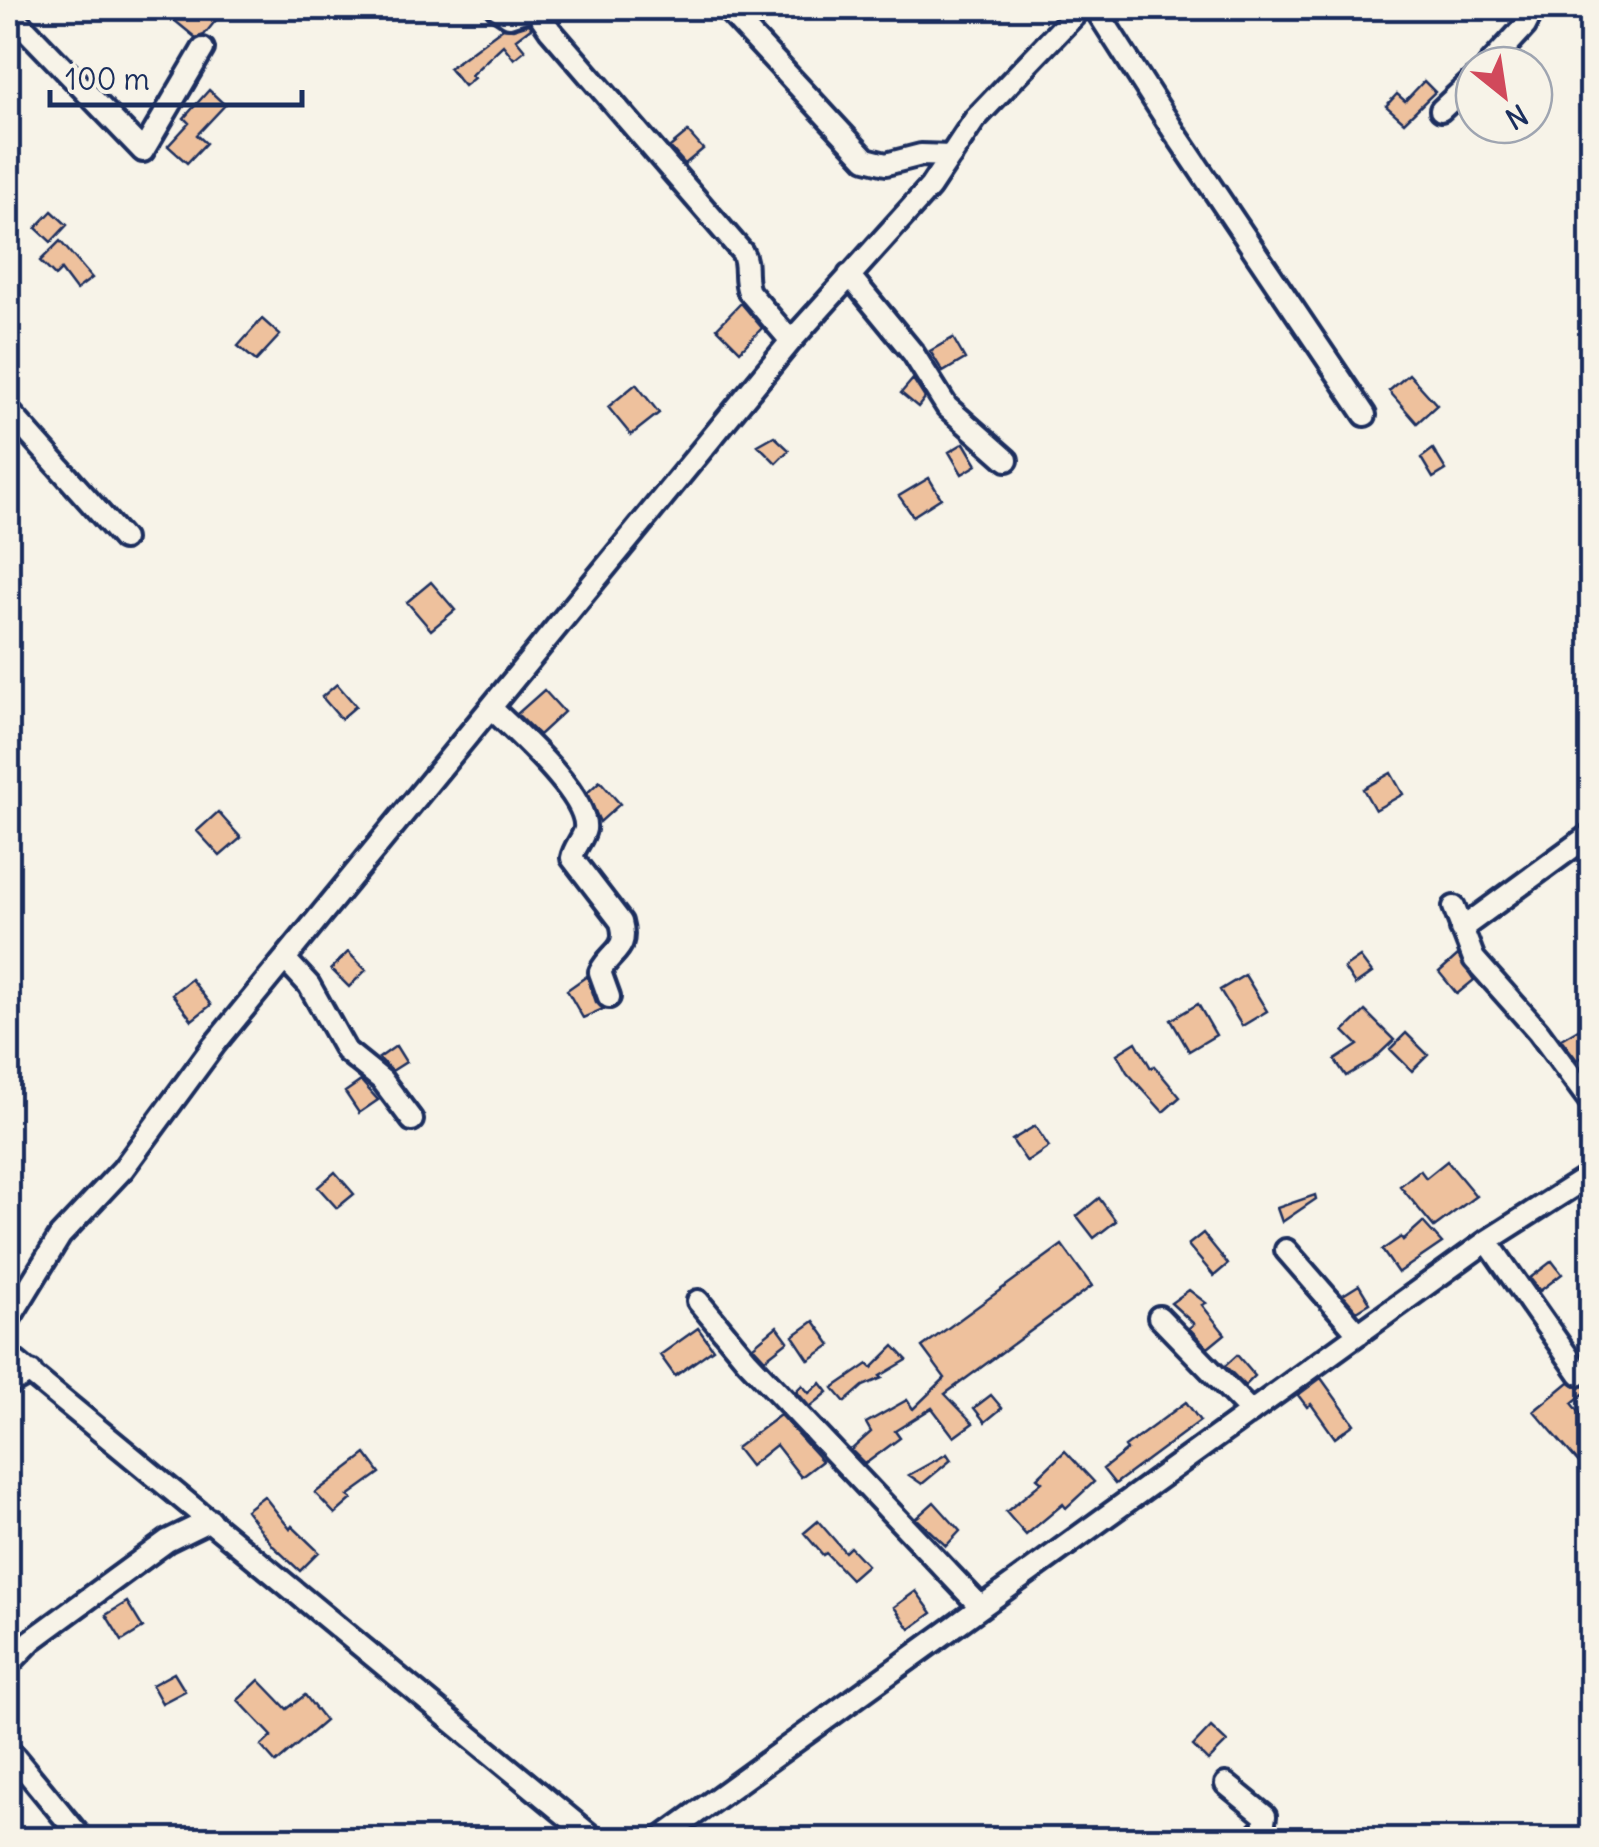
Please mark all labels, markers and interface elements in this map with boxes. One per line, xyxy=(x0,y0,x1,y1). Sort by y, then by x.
scale bar xyxy=(50,45,302,107)
north arrow xyxy=(1454,45,1554,145)
text: 100 m xyxy=(65,60,150,98)
text: N xyxy=(1499,96,1534,137)

